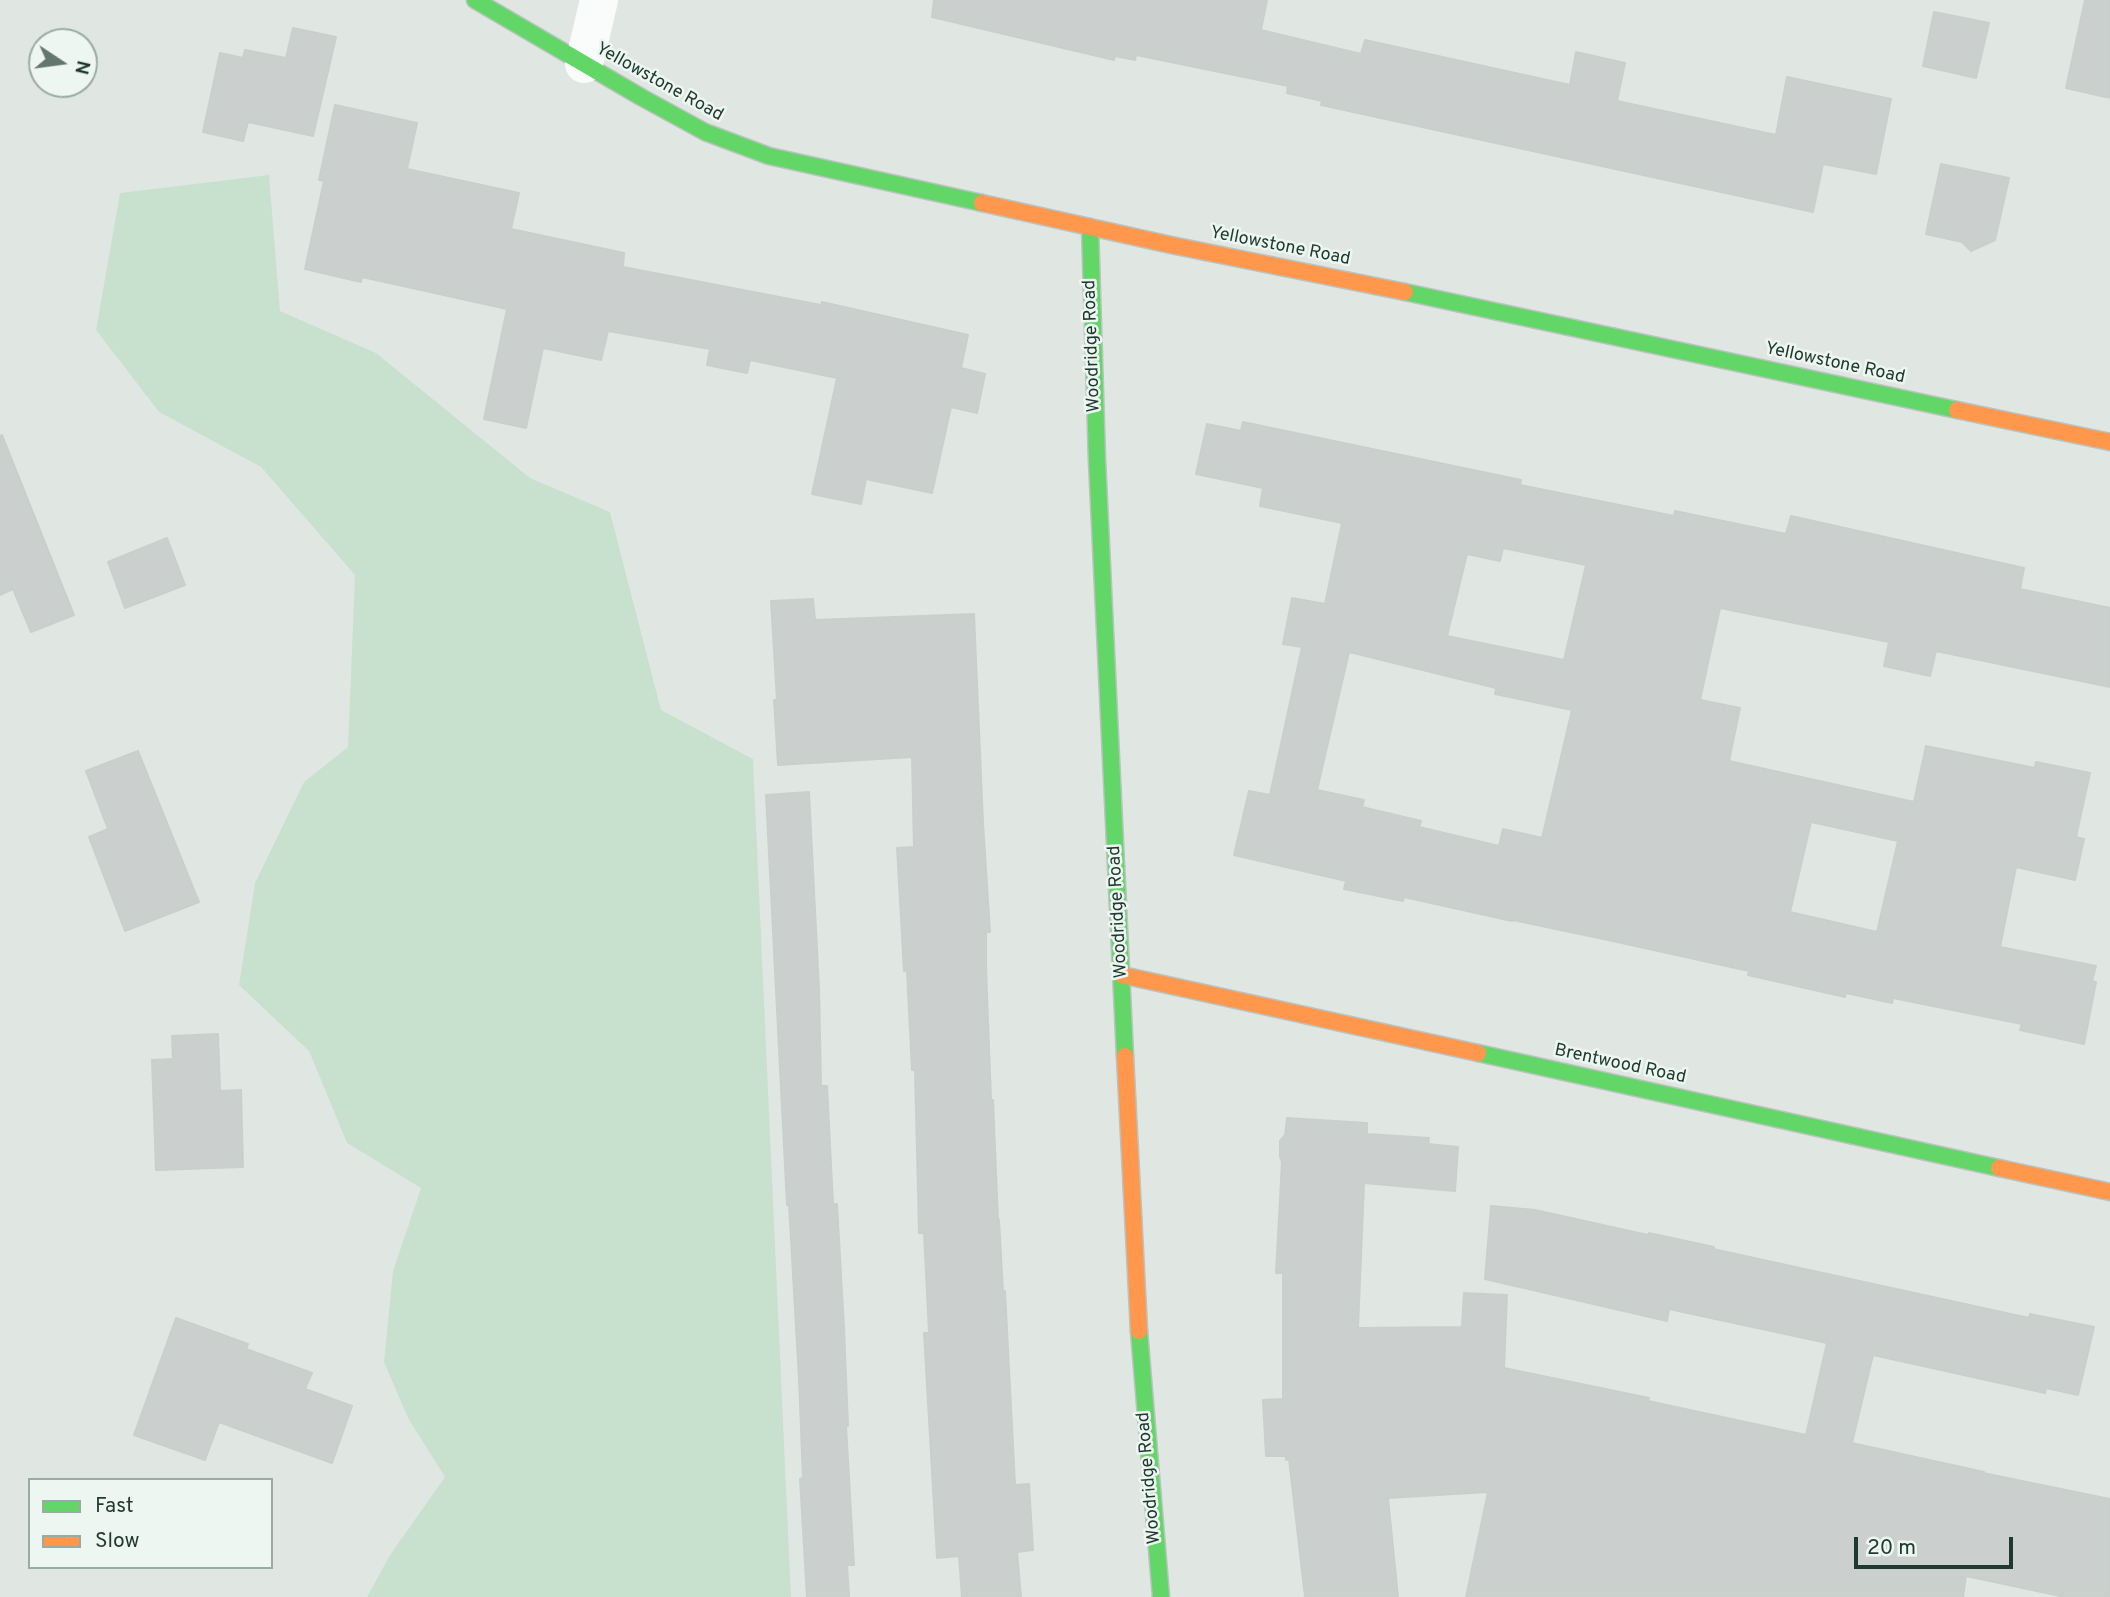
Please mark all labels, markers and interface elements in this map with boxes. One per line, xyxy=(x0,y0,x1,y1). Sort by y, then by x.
north arrow xyxy=(28,28,98,98)
street label: Yellowstone Road xyxy=(591,39,727,127)
text: N xyxy=(68,58,95,77)
street label: Yellowstone Road xyxy=(1208,223,1352,271)
street label: Woodridge Road xyxy=(1080,279,1106,413)
street label: Yellowstone Road xyxy=(1763,339,1907,389)
street label: Woodridge Road xyxy=(1105,845,1133,979)
street label: Brentwood Road xyxy=(1552,1041,1688,1089)
street label: Woodridge Road xyxy=(1133,1411,1167,1545)
legend xyxy=(28,1478,273,1569)
text: Fast xyxy=(95,1493,134,1520)
scale bar xyxy=(1858,1524,2017,1568)
text: Slow xyxy=(95,1528,140,1555)
text: 20 m xyxy=(1867,1535,1916,1562)

